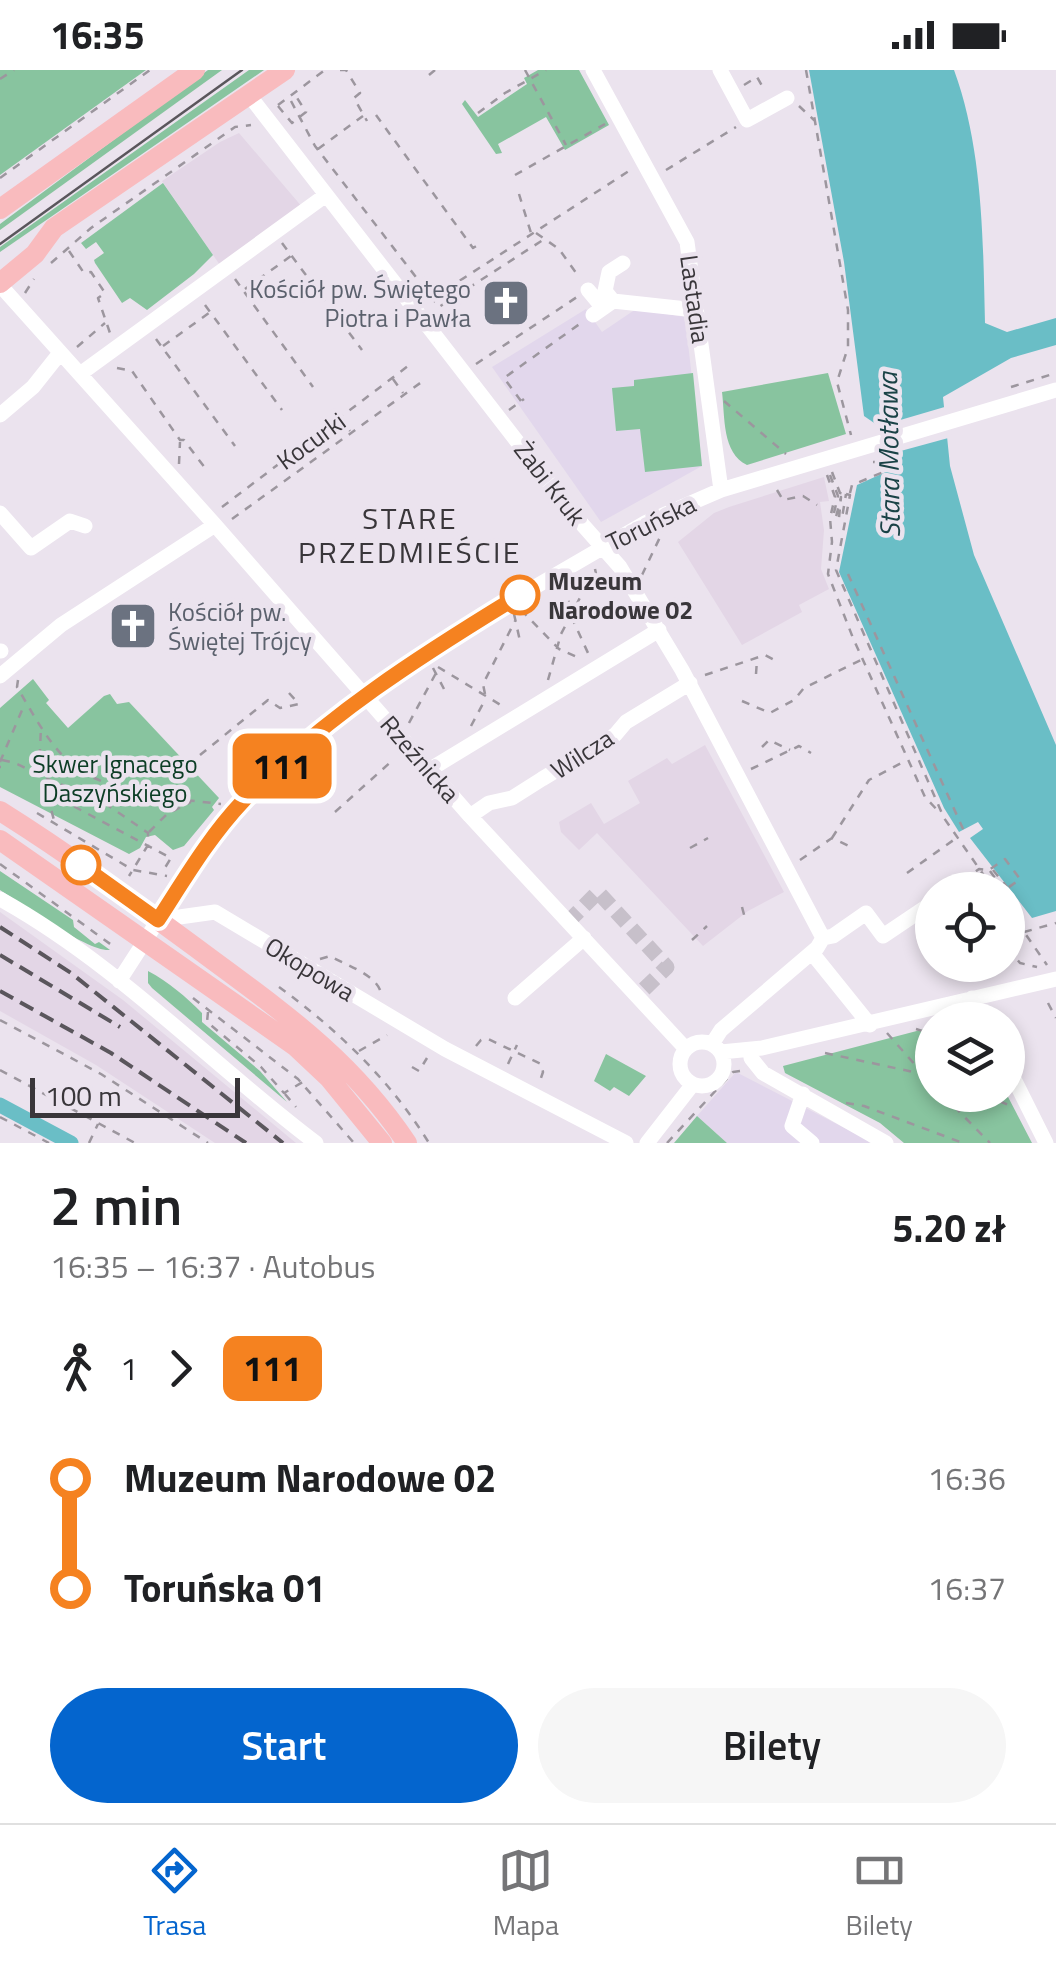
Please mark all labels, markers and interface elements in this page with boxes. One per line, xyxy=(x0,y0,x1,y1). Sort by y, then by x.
text: 16:35 xyxy=(50,6,145,64)
street label: Lastadia xyxy=(670,252,720,346)
place label: Kościół pw. Świętego Piotra i Pawła xyxy=(249,270,471,337)
church icon: Kościół pw. Świętego Piotra i Pawła xyxy=(480,277,532,329)
water label: Stara Motława xyxy=(865,370,911,538)
street label: Kocurki xyxy=(269,403,353,479)
street label: Żabi Kruk xyxy=(505,433,595,533)
street label: Toruńska xyxy=(600,485,703,561)
district label: STARE PRZEDMIEŚCIE xyxy=(298,495,522,575)
place label: Muzeum Narodowe 02 xyxy=(548,562,693,629)
marker: Muzeum Narodowe 02 xyxy=(501,576,539,614)
place label: Kościół pw. Świętej Trójcy xyxy=(168,593,312,660)
church icon: Kościół pw. Świętej Trójcy xyxy=(107,600,159,652)
street label: Rzeźnicka xyxy=(371,707,469,811)
street label: Wilcza xyxy=(543,719,621,789)
line badge: 111 xyxy=(224,734,340,798)
text: 111 xyxy=(253,739,311,793)
park label: Skwer Ignacego Daszyńskiego xyxy=(32,745,198,812)
unlabelled marker xyxy=(62,846,100,884)
map controls xyxy=(915,872,1025,1112)
button: locate xyxy=(915,872,1025,982)
street label: Okopowa xyxy=(258,927,363,1011)
button: layers xyxy=(915,1002,1025,1112)
scale bar xyxy=(30,1073,240,1118)
text: 100 m xyxy=(45,1074,122,1117)
text: 2 min xyxy=(50,1163,182,1246)
text: 5.20 zł xyxy=(892,1199,1006,1257)
text: 16:35 – 16:37 · Autobus xyxy=(50,1242,375,1290)
icon: walk xyxy=(50,1341,105,1396)
icon: forward xyxy=(153,1341,208,1396)
text: 111 xyxy=(243,1341,302,1395)
text: 1 xyxy=(120,1344,138,1392)
text: Muzeum Narodowe 02 xyxy=(124,1449,496,1507)
text: 16:36 xyxy=(927,1454,1006,1502)
text: Toruńska 01 xyxy=(124,1559,326,1617)
text: 16:37 xyxy=(927,1564,1006,1612)
button: Start xyxy=(50,1688,518,1803)
button: Bilety xyxy=(538,1688,1006,1803)
tab: Trasa xyxy=(143,1843,206,1946)
tab: Mapa xyxy=(493,1843,559,1946)
tab: Bilety xyxy=(845,1843,913,1946)

